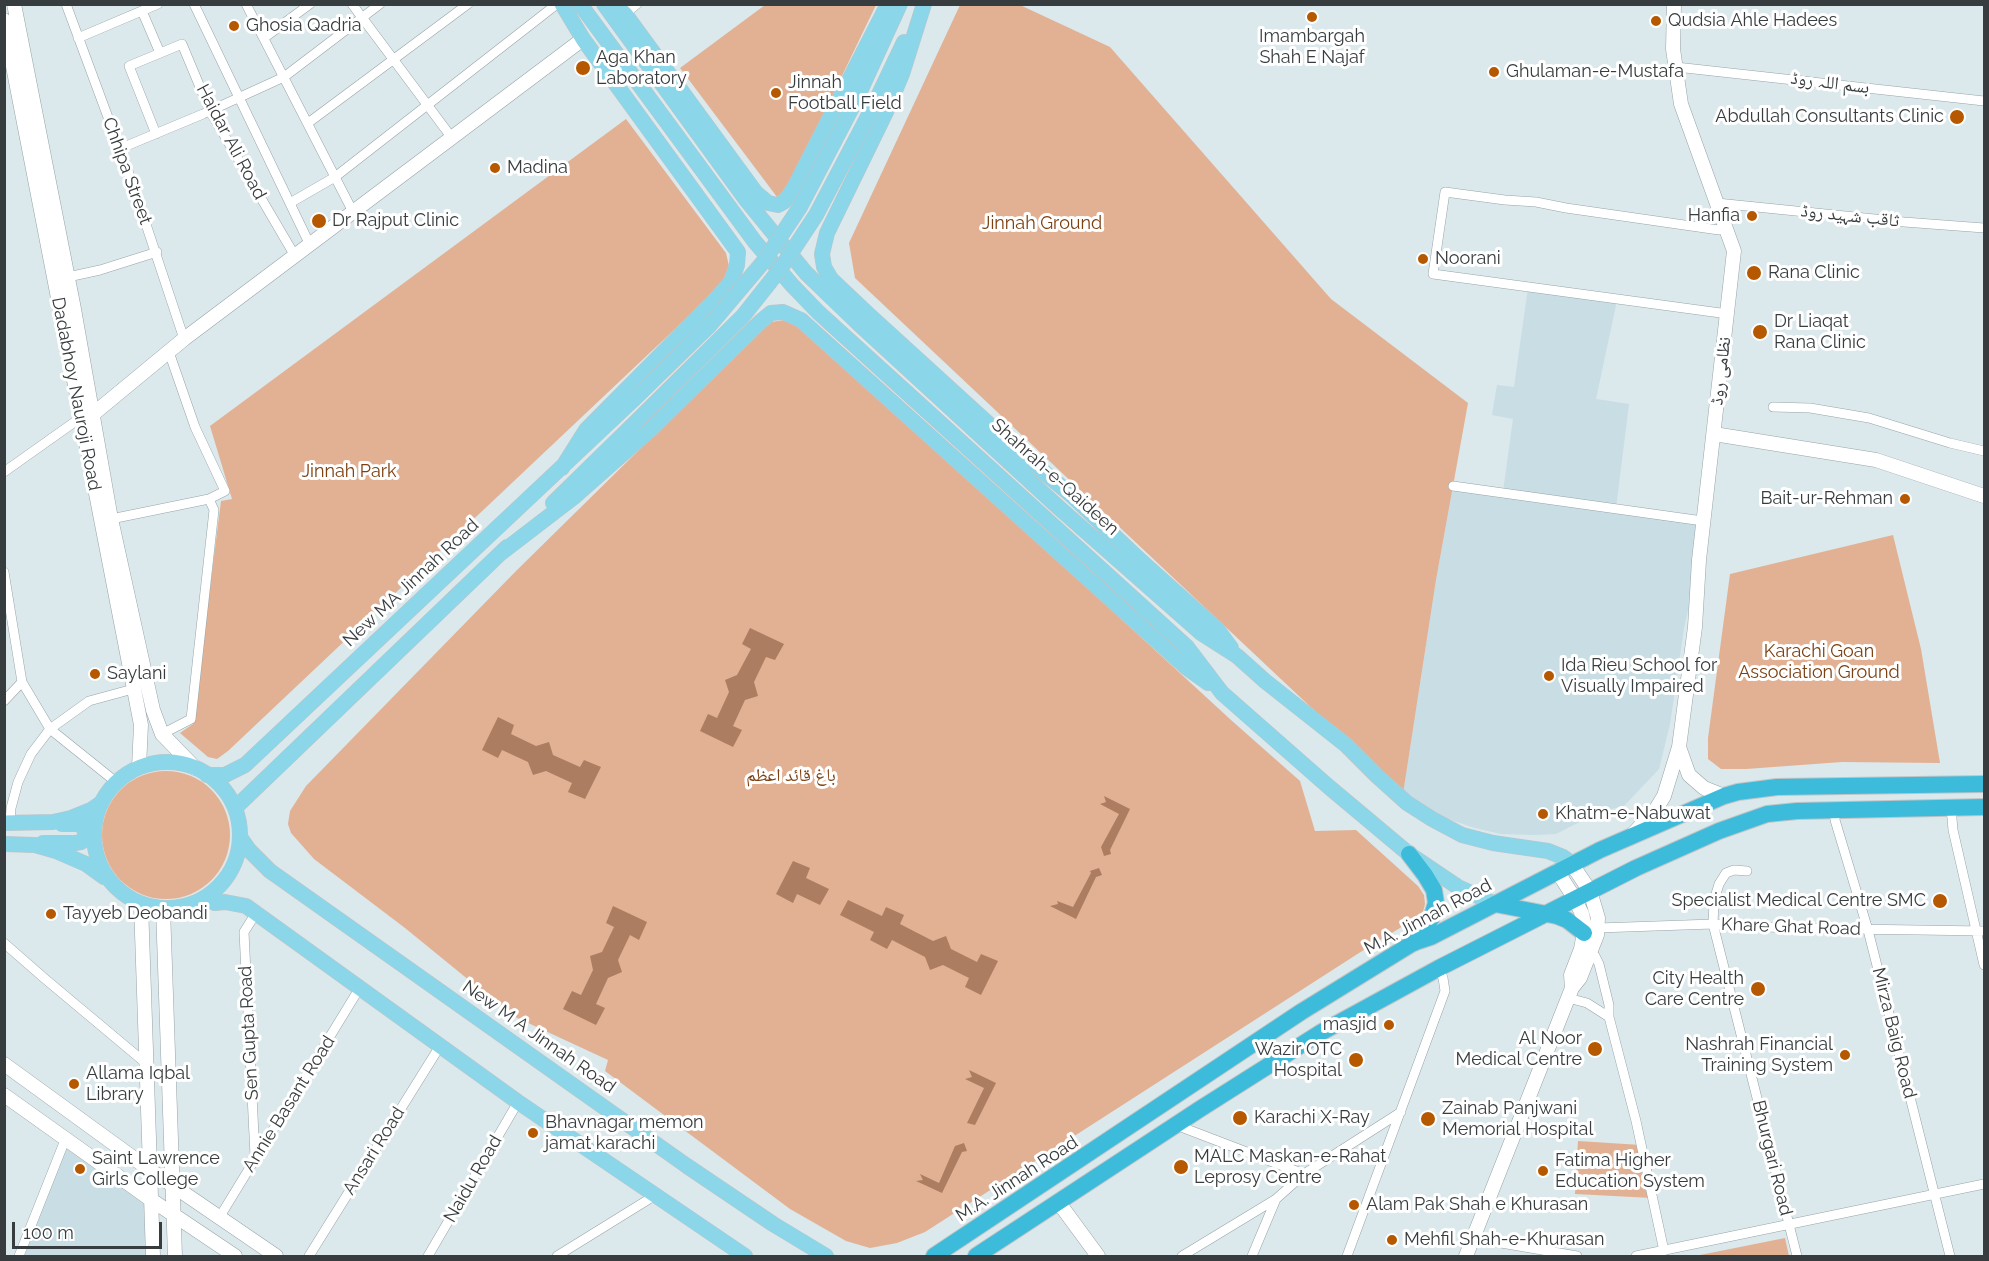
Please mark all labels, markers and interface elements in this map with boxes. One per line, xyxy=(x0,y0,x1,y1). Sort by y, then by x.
marker: Imambargah Shah E Najaf xyxy=(1305,10,1319,24)
place label: Qudsia Ahle Hadees xyxy=(1668,10,1837,32)
marker: Qudsia Ahle Hadees xyxy=(1649,14,1663,28)
place label: Ghosia Qadria xyxy=(246,15,362,37)
marker: Ghosia Qadria xyxy=(227,19,241,33)
place label: Imambargah Shah E Najaf xyxy=(1259,26,1365,68)
place label: Aga Khan Laboratory xyxy=(596,47,687,90)
marker: Aga Khan Laboratory xyxy=(574,59,592,77)
place label: Ghulaman-e-Mustafa xyxy=(1506,61,1684,83)
marker: Ghulaman-e-Mustafa xyxy=(1487,65,1501,79)
street label: بسم اللہ روڈ xyxy=(1789,67,1871,99)
place label: Jinnah Football Field xyxy=(788,72,902,115)
street label: Haidar Ali Road xyxy=(192,81,270,203)
marker: Jinnah Football Field xyxy=(769,86,783,100)
place label: Abdullah Consultants Clinic xyxy=(1715,106,1944,128)
marker: Abdullah Consultants Clinic xyxy=(1948,108,1966,126)
street label: Chhipa Street xyxy=(98,114,156,228)
place label: Madina xyxy=(507,157,568,179)
marker: Madina xyxy=(488,161,502,175)
street label: ثاقب شہید روڈ xyxy=(1800,200,1900,232)
place label: Hanfia xyxy=(1688,205,1740,227)
marker: Hanfia xyxy=(1745,209,1759,223)
place label: Dr Rajput Clinic xyxy=(332,210,459,232)
marker: Dr Rajput Clinic xyxy=(310,212,328,230)
park label: Jinnah Ground xyxy=(982,213,1102,235)
place label: Noorani xyxy=(1435,248,1501,270)
marker: Noorani xyxy=(1416,252,1430,266)
place label: Rana Clinic xyxy=(1768,262,1860,284)
marker: Rana Clinic xyxy=(1745,264,1763,282)
street label: Dadabhoy Nauroji Road xyxy=(47,295,105,493)
place label: Dr Liaqat Rana Clinic xyxy=(1774,311,1866,354)
marker: Dr Liaqat Rana Clinic xyxy=(1751,323,1769,341)
street label: نظامی روڈ xyxy=(1706,336,1736,406)
street label: Shahrah-e-Qaideen xyxy=(987,414,1123,540)
park label: Jinnah Park xyxy=(301,461,397,483)
place label: Bait-ur-Rehman xyxy=(1760,488,1893,510)
marker: Bait-ur-Rehman xyxy=(1898,492,1912,506)
street label: New MA Jinnah Road xyxy=(339,515,483,651)
park label: Karachi Goan Association Ground xyxy=(1738,641,1900,684)
place label: Ida Rieu School for Visually Impaired xyxy=(1561,655,1717,698)
place label: Saylani xyxy=(107,663,166,685)
marker: Saylani xyxy=(88,667,102,681)
marker: Ida Rieu School for Visually Impaired xyxy=(1542,669,1556,683)
park label: باغ قائد اعظم xyxy=(746,765,836,787)
place label: Khatm-e-Nabuwat xyxy=(1555,803,1711,825)
marker: Khatm-e-Nabuwat xyxy=(1536,807,1550,821)
street label: M.A. Jinnah Road xyxy=(1361,874,1495,960)
place label: Specialist Medical Centre SMC xyxy=(1672,890,1926,912)
marker: Specialist Medical Centre SMC xyxy=(1931,892,1949,910)
place label: Tayyeb Deobandi xyxy=(63,903,208,925)
marker: Tayyeb Deobandi xyxy=(44,907,58,921)
street label: Khare Ghat Road xyxy=(1721,914,1861,940)
street label: Sen Gupta Road xyxy=(235,965,263,1101)
street label: Mirza Baig Road xyxy=(1867,965,1921,1101)
place label: City Health Care Centre xyxy=(1645,968,1744,1010)
street label: New M A Jinnah Road xyxy=(458,976,620,1098)
marker: City Health Care Centre xyxy=(1749,980,1767,998)
place label: masjid xyxy=(1323,1014,1377,1036)
marker: masjid xyxy=(1382,1018,1396,1032)
place label: Al Noor Medical Centre xyxy=(1456,1028,1582,1070)
street label: Annie Basant Road xyxy=(238,1032,340,1176)
place label: Nashrah Financial Training System xyxy=(1685,1034,1833,1076)
place label: Wazir OTC Hospital xyxy=(1255,1039,1342,1082)
marker: Al Noor Medical Centre xyxy=(1586,1040,1604,1058)
marker: Nashrah Financial Training System xyxy=(1838,1048,1852,1062)
marker: Wazir OTC Hospital xyxy=(1347,1051,1365,1069)
place label: Allama Iqbal Library xyxy=(86,1063,190,1106)
marker: Allama Iqbal Library xyxy=(67,1077,81,1091)
place label: Zainab Panjwani Memorial Hospital xyxy=(1442,1098,1593,1140)
street label: Bhurgari Road xyxy=(1747,1098,1797,1218)
street label: Ansari Road xyxy=(339,1103,409,1199)
place label: Karachi X-Ray xyxy=(1254,1107,1370,1129)
marker: Karachi X-Ray xyxy=(1231,1109,1249,1127)
marker: Zainab Panjwani Memorial Hospital xyxy=(1419,1110,1437,1128)
place label: Bhavnagar memon jamat karachi xyxy=(545,1112,704,1154)
marker: Bhavnagar memon jamat karachi xyxy=(526,1126,540,1140)
street label: Naidu Road xyxy=(439,1132,507,1226)
street label: M.A. Jinnah Road xyxy=(952,1132,1082,1226)
place label: MALC Maskan-e-Rahat Leprosy Centre xyxy=(1194,1146,1386,1188)
place label: Saint Lawrence Girls College xyxy=(92,1148,220,1190)
place label: Fatima Higher Education System xyxy=(1555,1150,1705,1192)
marker: MALC Maskan-e-Rahat Leprosy Centre xyxy=(1172,1158,1190,1176)
marker: Saint Lawrence Girls College xyxy=(73,1162,87,1176)
marker: Fatima Higher Education System xyxy=(1536,1164,1550,1178)
place label: Alam Pak Shah e Khurasan xyxy=(1366,1194,1588,1216)
marker: Alam Pak Shah e Khurasan xyxy=(1347,1198,1361,1212)
scale bar xyxy=(15,1210,165,1248)
text: 100 m xyxy=(23,1222,74,1243)
place label: Mehfil Shah-e-Khurasan xyxy=(1404,1229,1604,1251)
marker: Mehfil Shah-e-Khurasan xyxy=(1385,1233,1399,1247)

